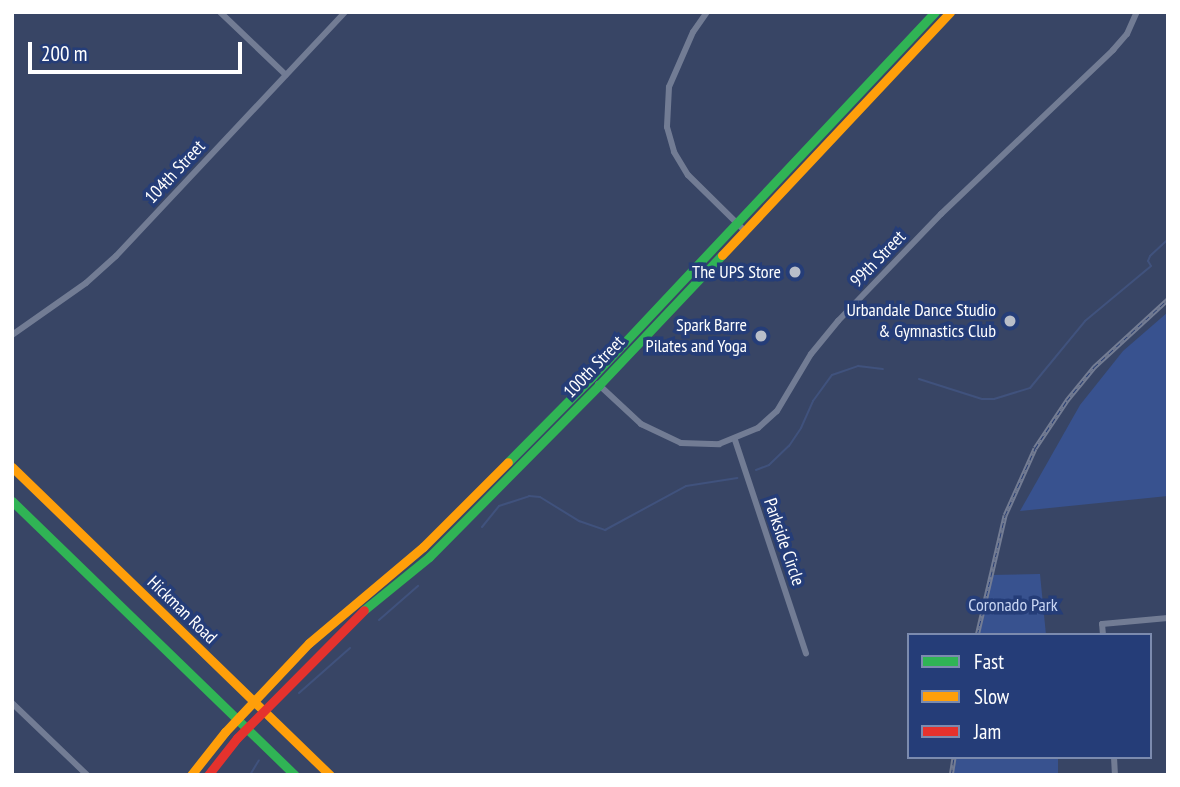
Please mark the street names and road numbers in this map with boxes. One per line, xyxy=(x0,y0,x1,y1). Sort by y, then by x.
street label: 104th Street xyxy=(140,136,210,208)
street label: 99th Street xyxy=(846,226,910,292)
street label: 100th Street xyxy=(559,331,629,403)
street label: Parkside Circle xyxy=(759,496,809,588)
street label: Hickman Road xyxy=(143,572,221,648)

